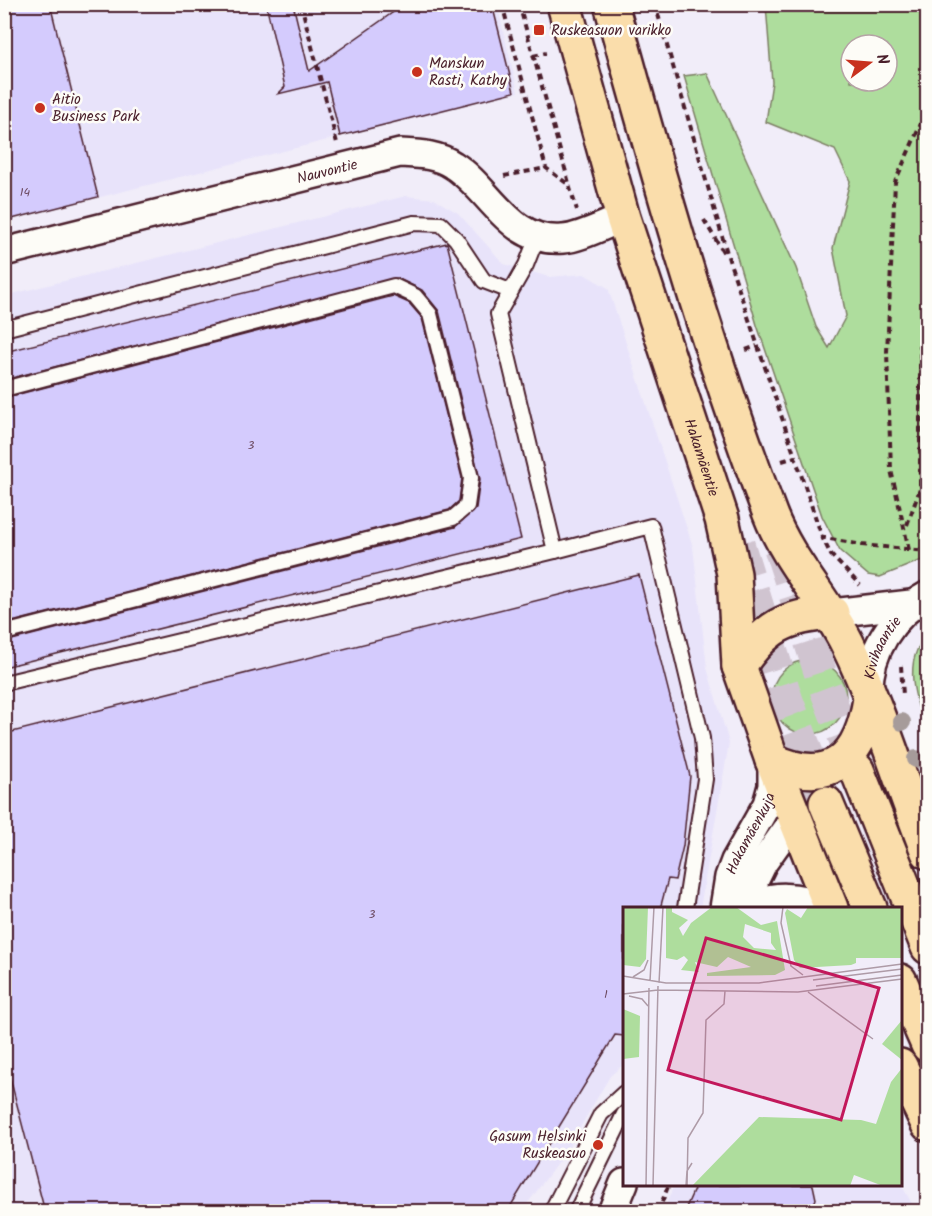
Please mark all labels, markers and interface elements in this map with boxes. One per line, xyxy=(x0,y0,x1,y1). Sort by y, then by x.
place label: Ruskeasuon varikko xyxy=(551,19,672,43)
marker: Ruskeasuon varikko xyxy=(532,23,546,37)
north arrow xyxy=(839,33,899,93)
text: N xyxy=(869,51,895,68)
place label: Manskun Rasti, Kathy xyxy=(429,52,508,93)
marker: Manskun Rasti, Kathy xyxy=(410,65,424,79)
place label: Aitio Business Park xyxy=(52,88,140,129)
marker: Aitio Business Park xyxy=(33,101,47,115)
street label: Nauvontie xyxy=(294,153,360,191)
house number: 14 xyxy=(20,183,31,202)
street label: Hakamäentie xyxy=(677,415,725,500)
house number: 3 xyxy=(248,436,255,455)
street label: Kivihaantie xyxy=(859,611,908,681)
street label: Hakamäenkuja xyxy=(720,790,783,878)
house number: 3 xyxy=(369,905,376,924)
inset map xyxy=(623,907,902,1186)
house number: 1 xyxy=(604,985,608,1004)
place label: Gasum Helsinki Ruskeasuo xyxy=(489,1125,587,1166)
marker: Gasum Helsinki Ruskeasuo xyxy=(591,1138,605,1152)

